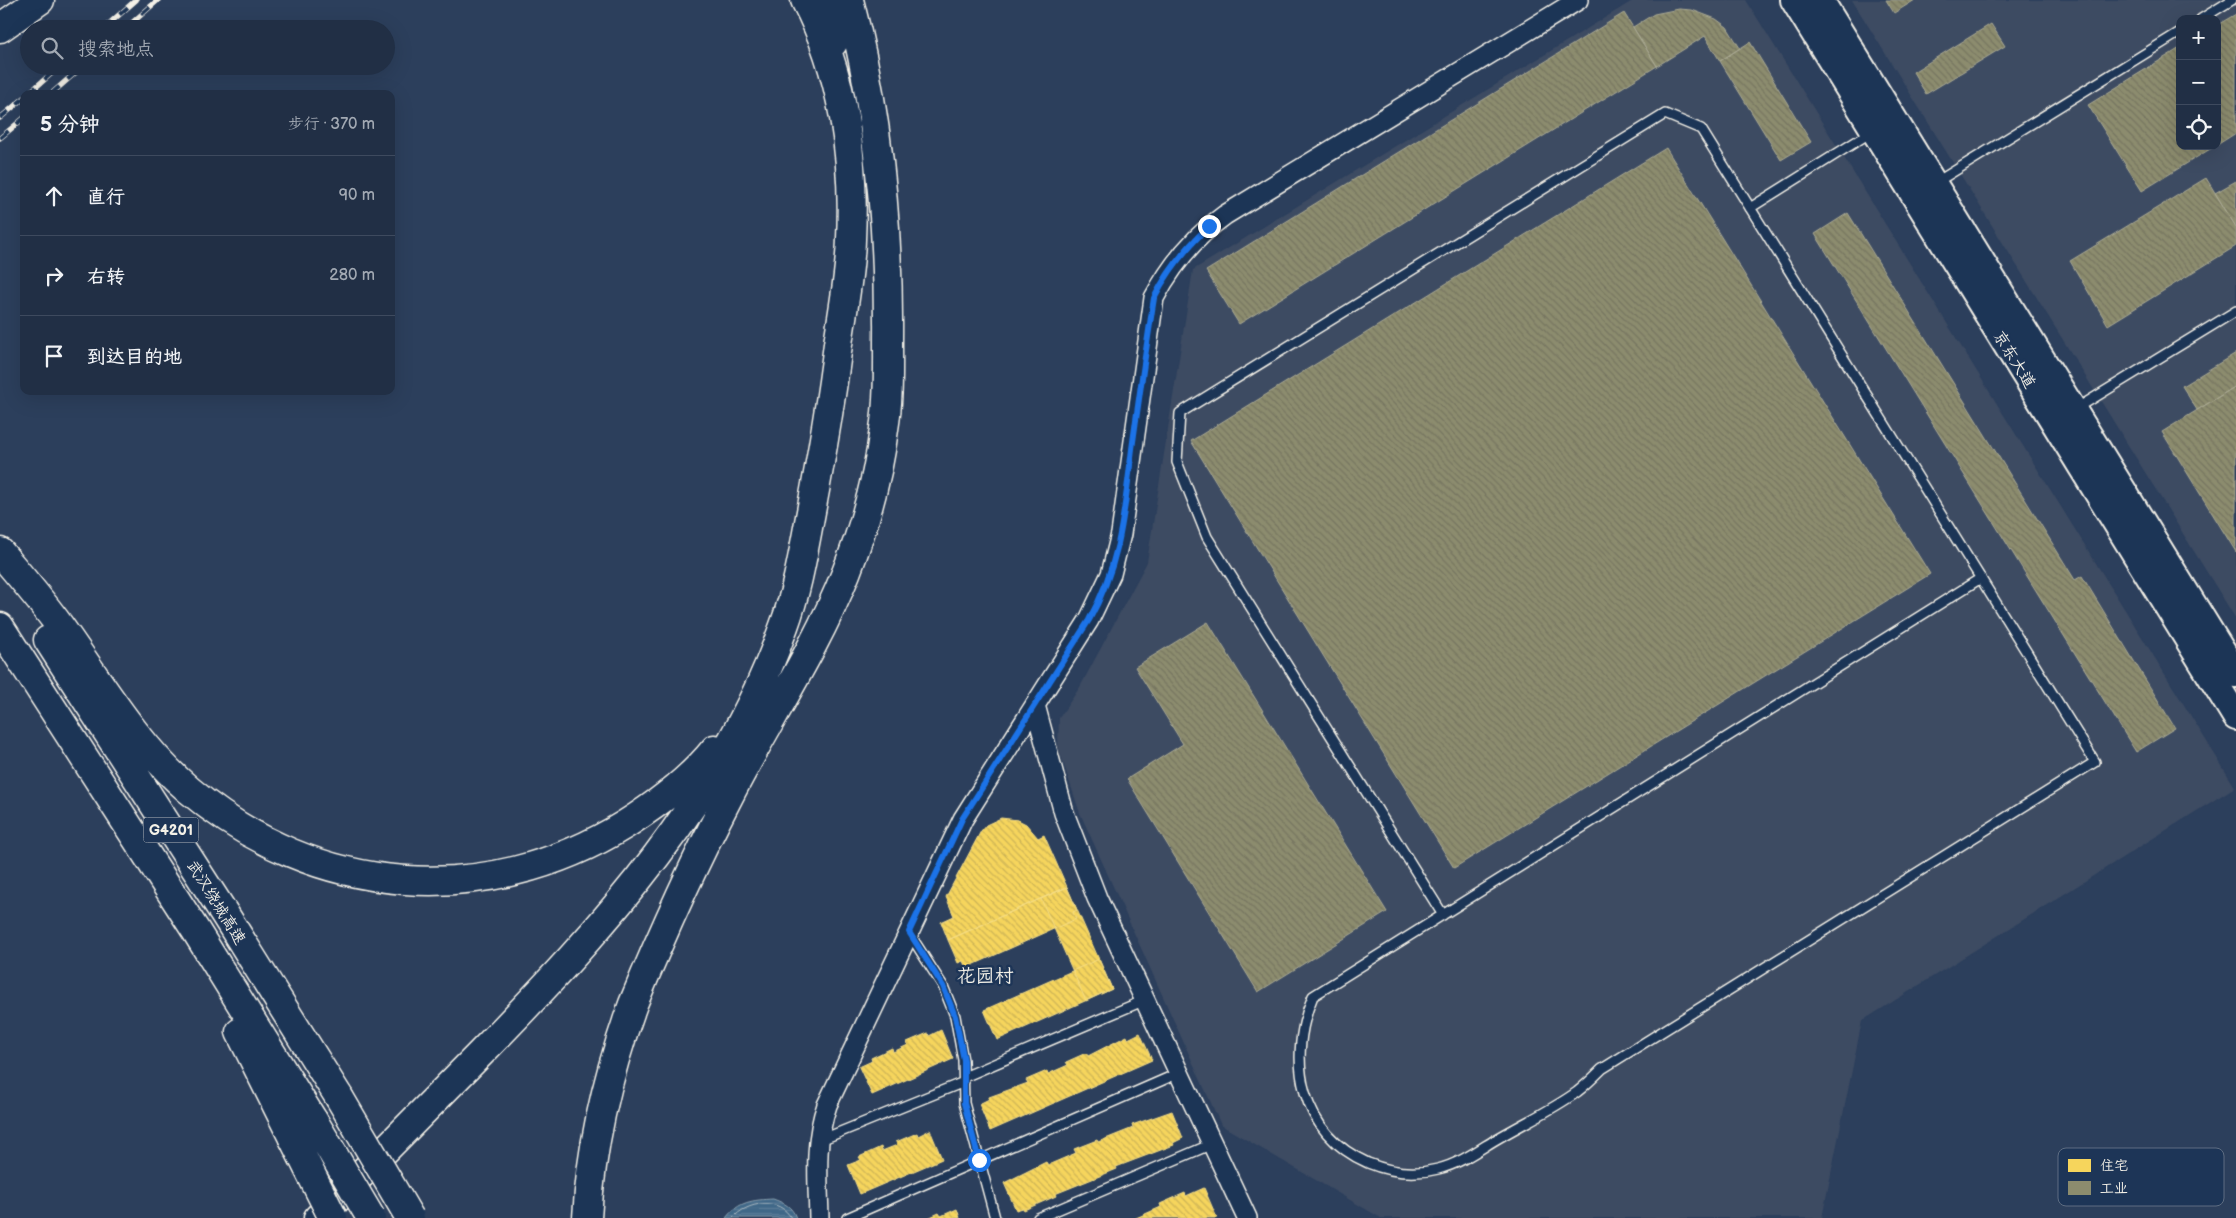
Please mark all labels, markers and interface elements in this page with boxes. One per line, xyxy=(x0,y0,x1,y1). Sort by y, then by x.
map controls xyxy=(2176,15,2221,150)
button: + xyxy=(2176,15,2221,60)
search box xyxy=(20,20,395,75)
icon: search xyxy=(38,34,66,62)
text: 搜索地点 xyxy=(78,38,154,61)
button: − xyxy=(2176,60,2221,105)
button: locate xyxy=(2176,105,2221,150)
text: 5 分钟 xyxy=(40,112,100,137)
text: 步行 · 370 m xyxy=(288,115,375,134)
icon: ahead xyxy=(40,182,68,210)
text: 直行 xyxy=(87,186,125,209)
text: 90 m xyxy=(339,186,375,205)
route end xyxy=(1198,215,1221,238)
icon: right xyxy=(40,262,68,290)
text: 右转 xyxy=(87,266,125,289)
text: 280 m xyxy=(329,266,375,285)
street label: 京东大道 xyxy=(1989,328,2039,392)
icon: arrive xyxy=(40,342,68,370)
text: 到达目的地 xyxy=(87,346,182,369)
road number: G4201 xyxy=(144,818,198,842)
street label: 武汉绕城高速 xyxy=(182,857,249,949)
district label: 花园村 xyxy=(956,965,1014,988)
legend xyxy=(2058,1148,2224,1206)
route start xyxy=(968,1149,991,1172)
text: 住宅 xyxy=(2100,1157,2128,1174)
text: 工业 xyxy=(2100,1180,2128,1197)

